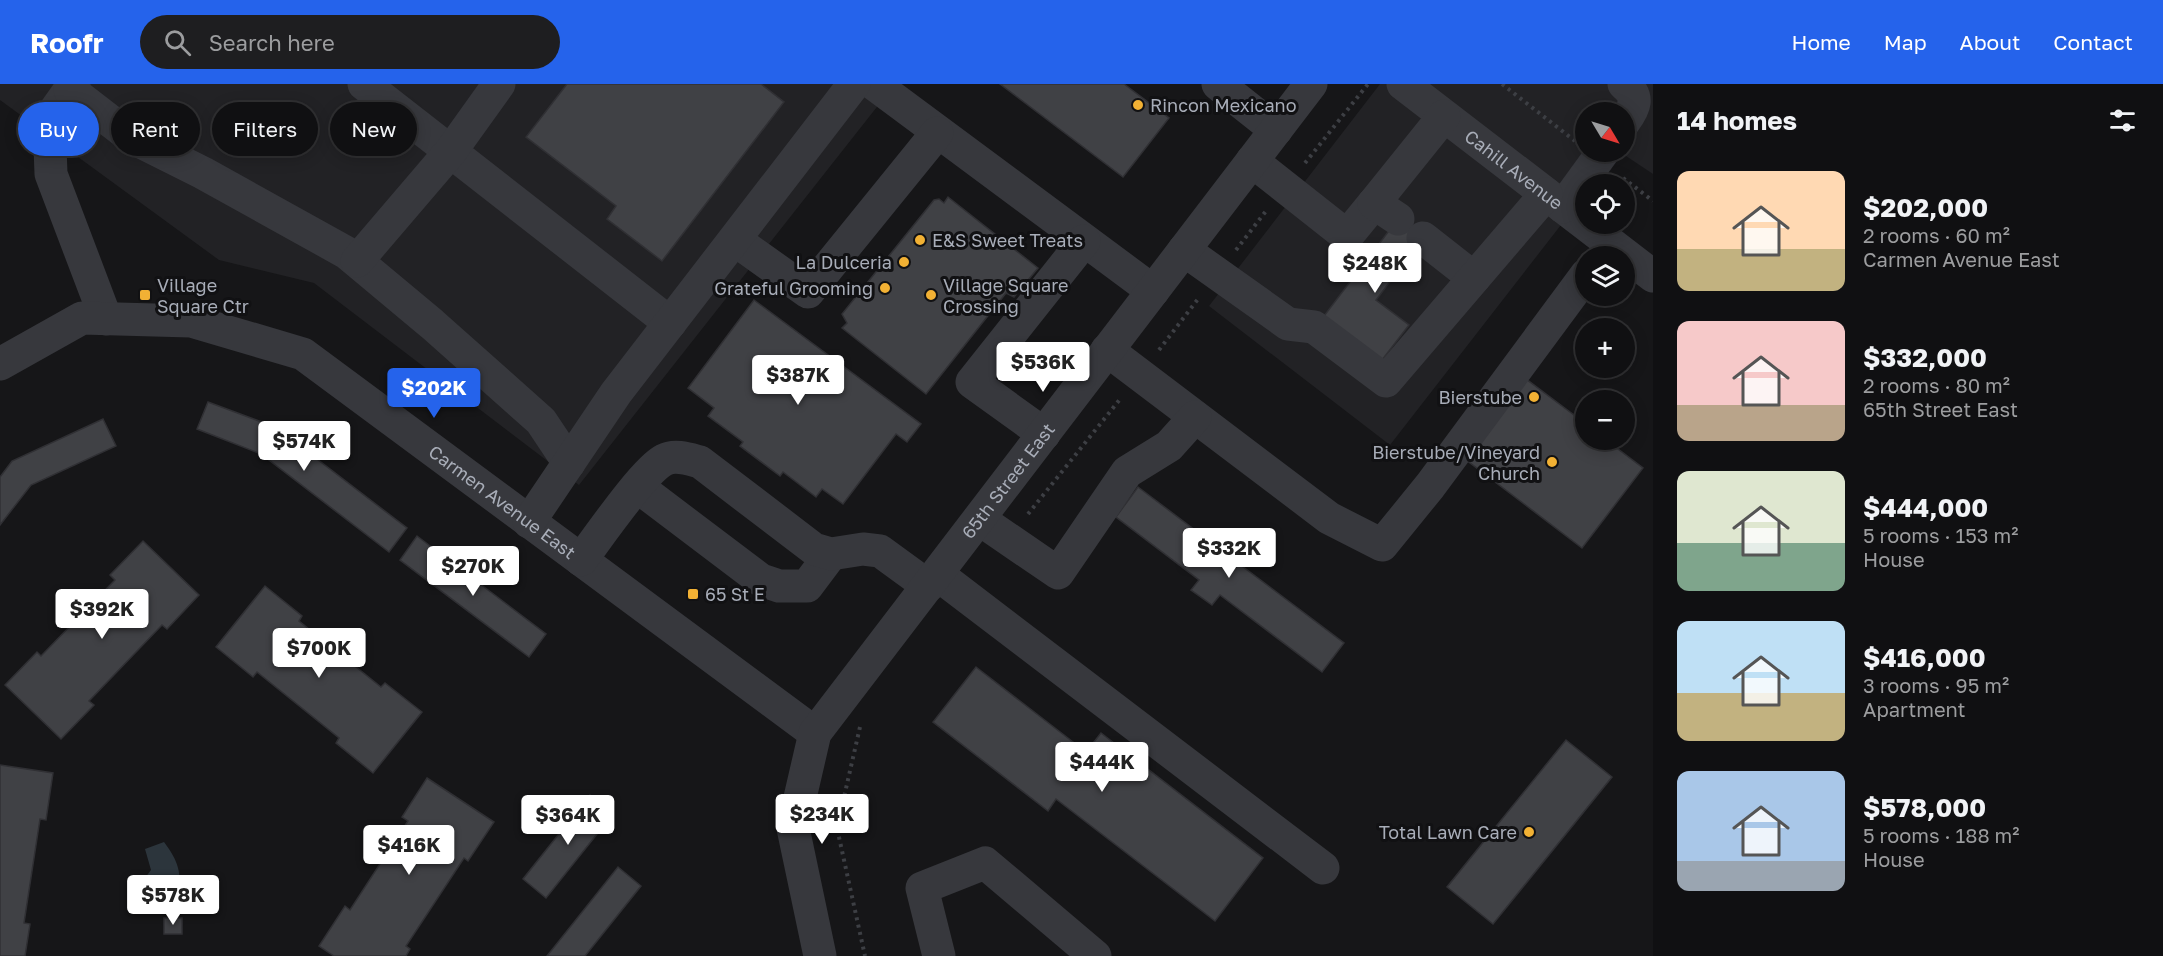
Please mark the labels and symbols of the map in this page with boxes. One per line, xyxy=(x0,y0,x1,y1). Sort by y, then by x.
place label: Rincon Mexicano xyxy=(1150,94,1296,116)
marker: Rincon Mexicano xyxy=(1131,98,1145,112)
north arrow xyxy=(1575,102,1635,162)
street label: Cahill Avenue xyxy=(1461,125,1568,214)
place label: E&S Sweet Treats xyxy=(932,229,1083,251)
marker: E&S Sweet Treats xyxy=(913,233,927,247)
pin: $248K xyxy=(1333,243,1417,294)
place label: La Dulceria xyxy=(796,251,892,273)
marker: La Dulceria xyxy=(897,255,911,269)
place label: Village Square Ctr xyxy=(157,274,249,317)
place label: Village Square Crossing xyxy=(943,274,1069,317)
place label: Grateful Grooming xyxy=(714,277,873,299)
marker: Grateful Grooming xyxy=(878,281,892,295)
marker: Village Square Ctr xyxy=(138,288,152,302)
marker: Village Square Crossing xyxy=(924,288,938,302)
pin: $536K xyxy=(1001,342,1085,393)
pin: $387K xyxy=(756,355,840,406)
pin: $202K xyxy=(392,368,476,419)
place label: Bierstube xyxy=(1439,386,1522,408)
marker: Bierstube xyxy=(1527,390,1541,404)
street label: 65th Street East xyxy=(957,418,1059,543)
pin: $574K xyxy=(262,421,346,472)
street label: Carmen Avenue East xyxy=(425,440,580,563)
place label: Bierstube/Vineyard Church xyxy=(1372,441,1540,484)
marker: Bierstube/Vineyard Church xyxy=(1545,455,1559,469)
pin: $332K xyxy=(1187,528,1271,579)
pin: $270K xyxy=(431,546,515,597)
place label: 65 St E xyxy=(705,583,765,605)
marker: 65 St E xyxy=(686,587,700,601)
pin: $392K xyxy=(60,589,144,640)
pin: $700K xyxy=(277,628,361,679)
pin: $444K xyxy=(1060,742,1144,793)
pin: $234K xyxy=(780,794,864,845)
pin: $364K xyxy=(526,795,610,846)
place label: Total Lawn Care xyxy=(1379,821,1517,843)
pin: $416K xyxy=(367,825,451,876)
marker: Total Lawn Care xyxy=(1522,825,1536,839)
pin: $578K xyxy=(131,875,215,926)

